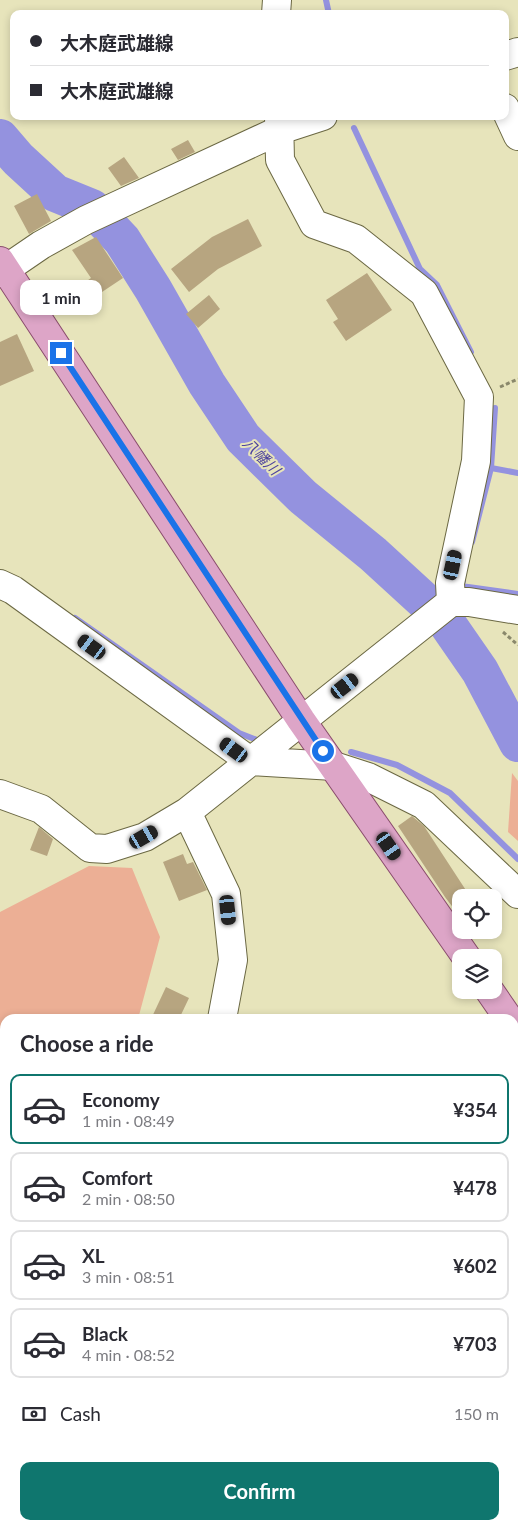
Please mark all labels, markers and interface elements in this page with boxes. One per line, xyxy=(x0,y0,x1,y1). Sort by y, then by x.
text: 大木庭武雄線 xyxy=(60,31,174,54)
text: 大木庭武雄線 xyxy=(60,79,174,102)
callout: 1 min xyxy=(20,280,102,316)
text: 1 min xyxy=(41,288,81,307)
route end xyxy=(50,342,72,364)
water label: 八幡川 xyxy=(240,434,286,480)
car xyxy=(442,549,463,581)
car xyxy=(75,632,108,662)
car xyxy=(328,671,361,701)
car xyxy=(217,735,250,765)
route start xyxy=(312,740,334,762)
car xyxy=(127,823,160,851)
car xyxy=(374,829,403,863)
map controls xyxy=(452,889,502,999)
button: locate xyxy=(452,889,502,939)
car xyxy=(218,894,237,926)
button: layers xyxy=(452,949,502,999)
text: Choose a ride xyxy=(20,1030,154,1057)
icon: car xyxy=(22,1087,67,1132)
text: Economy xyxy=(82,1088,160,1111)
text: ¥354 xyxy=(453,1098,497,1121)
text: 1 min · 08:49 xyxy=(82,1111,175,1130)
icon: car xyxy=(22,1165,67,1210)
text: Comfort xyxy=(82,1166,153,1189)
text: ¥478 xyxy=(453,1176,497,1199)
text: 2 min · 08:50 xyxy=(82,1189,175,1208)
icon: car xyxy=(22,1243,67,1288)
text: XL xyxy=(82,1244,105,1267)
text: ¥602 xyxy=(453,1254,497,1277)
text: 3 min · 08:51 xyxy=(82,1267,175,1286)
icon: car xyxy=(22,1321,67,1366)
text: Black xyxy=(82,1322,128,1345)
text: ¥703 xyxy=(453,1332,497,1355)
text: 4 min · 08:52 xyxy=(82,1345,175,1364)
icon: cash xyxy=(20,1400,48,1428)
text: Cash xyxy=(60,1402,101,1425)
text: 150 m xyxy=(454,1404,499,1423)
button: Confirm xyxy=(20,1462,499,1520)

